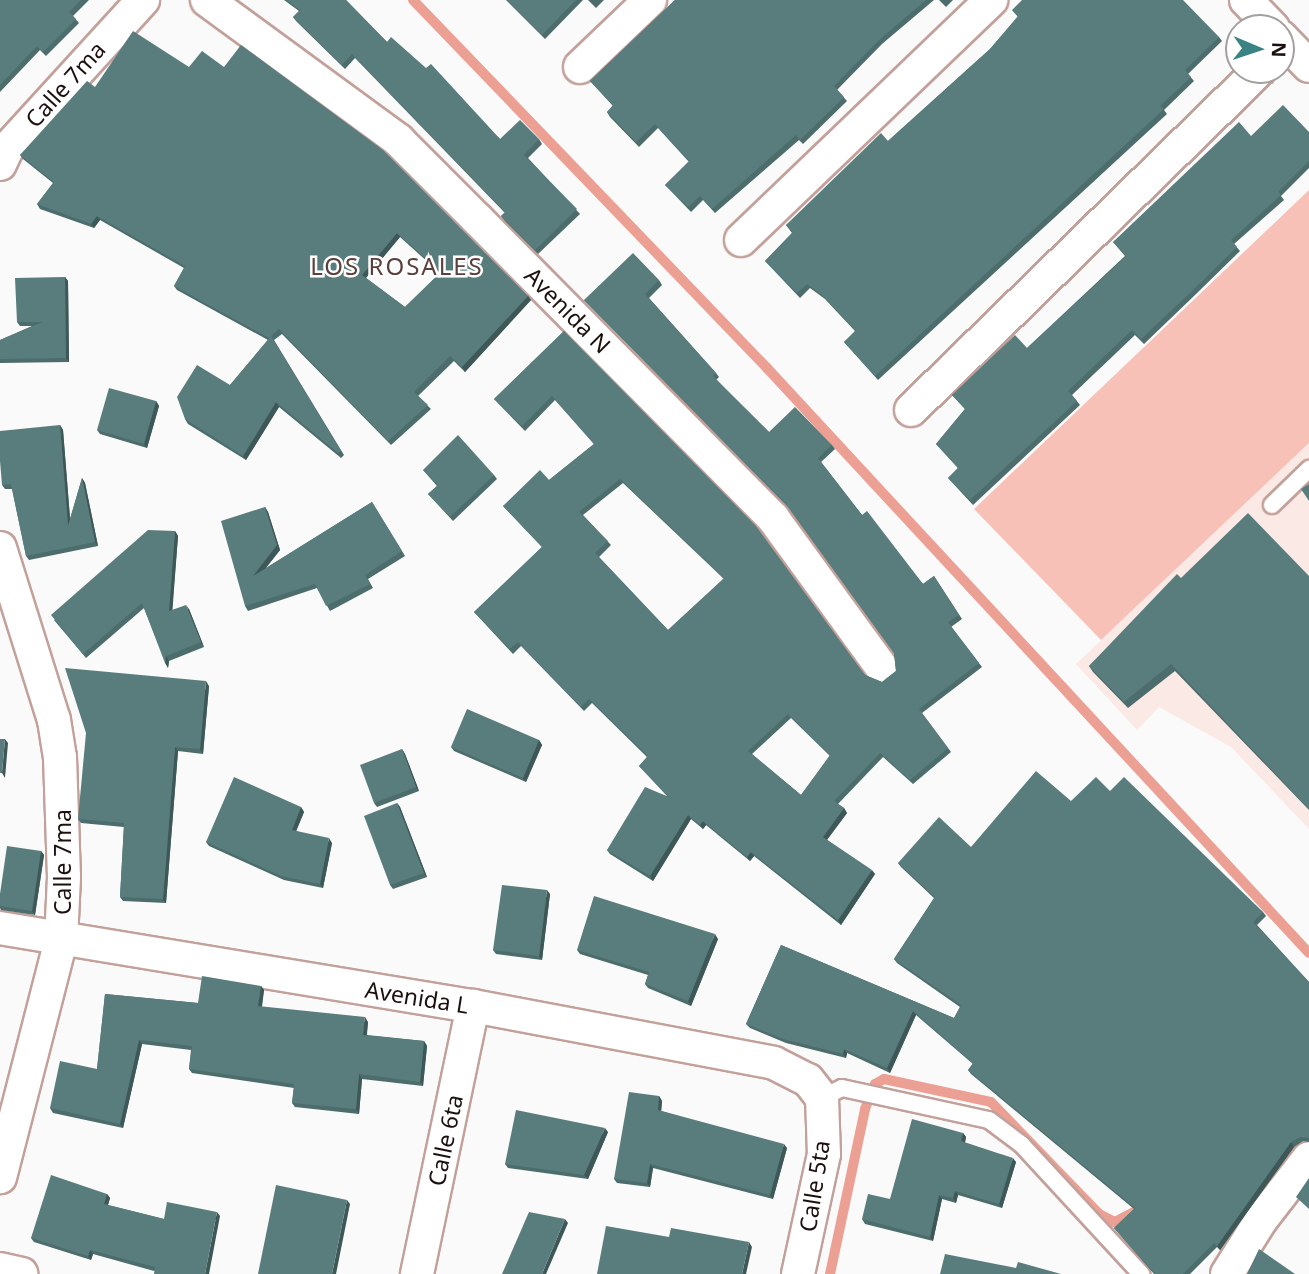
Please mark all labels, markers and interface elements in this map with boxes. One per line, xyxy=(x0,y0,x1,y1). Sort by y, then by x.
north arrow xyxy=(1225,14,1295,84)
street label: Calle 7ma xyxy=(19,35,111,133)
text: N xyxy=(1266,41,1292,58)
district label: LOS ROSALES xyxy=(312,252,482,280)
street label: Avenida N xyxy=(519,261,617,359)
street label: Calle 7ma xyxy=(48,809,76,915)
street label: Avenida L xyxy=(363,975,471,1019)
street label: Calle 6ta xyxy=(422,1092,468,1188)
street label: Calle 5ta xyxy=(793,1138,835,1234)

